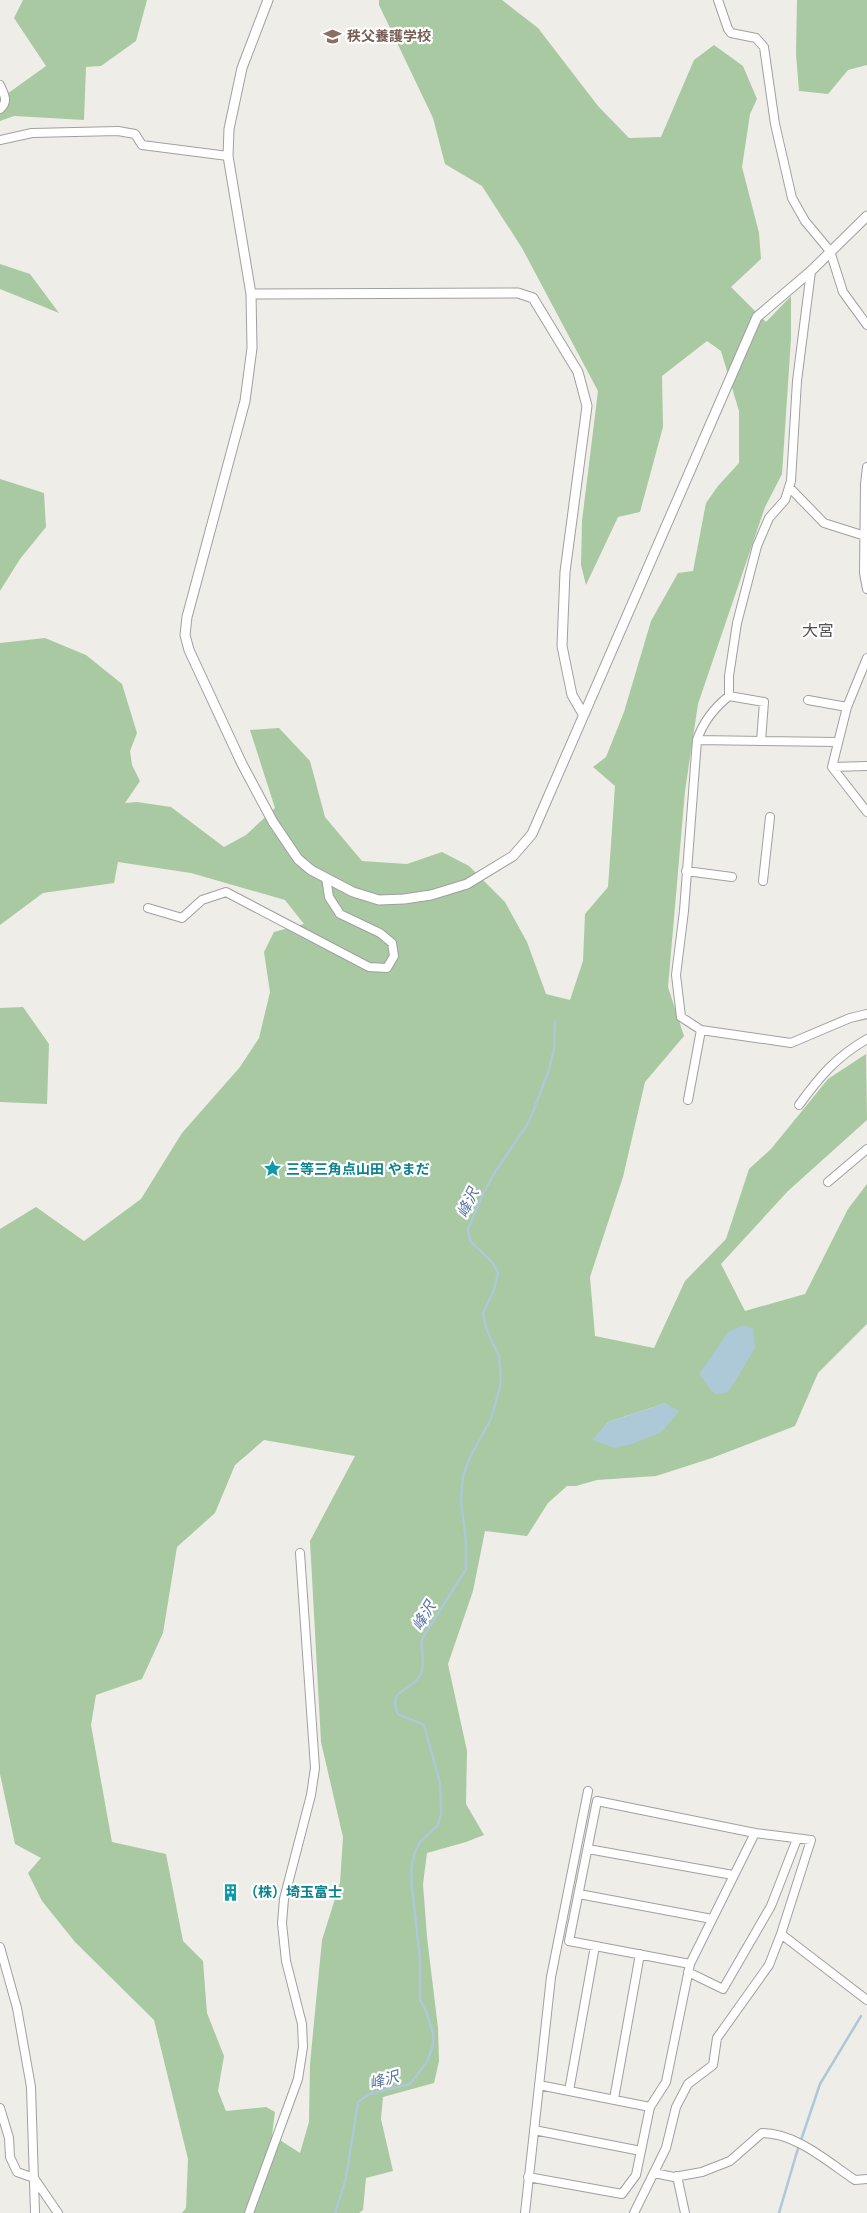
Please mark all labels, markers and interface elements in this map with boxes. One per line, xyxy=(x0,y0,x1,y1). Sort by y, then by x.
school or university icon: 秩父養護学校 xyxy=(323,26,343,46)
place label: 秩父養護学校 xyxy=(347,26,431,45)
district label: 大宮 xyxy=(802,619,834,641)
place icon: 三等三角点山田 やまだ xyxy=(262,1159,282,1179)
place label: 三等三角点山田 やまだ xyxy=(286,1159,430,1178)
water label: 峰沢 xyxy=(452,1183,483,1220)
water label: 峰沢 xyxy=(407,1596,440,1633)
building icon: （株）埼玉富士 xyxy=(220,1882,240,1902)
place label: （株）埼玉富士 xyxy=(244,1882,342,1901)
water label: 峰沢 xyxy=(367,2065,403,2093)

